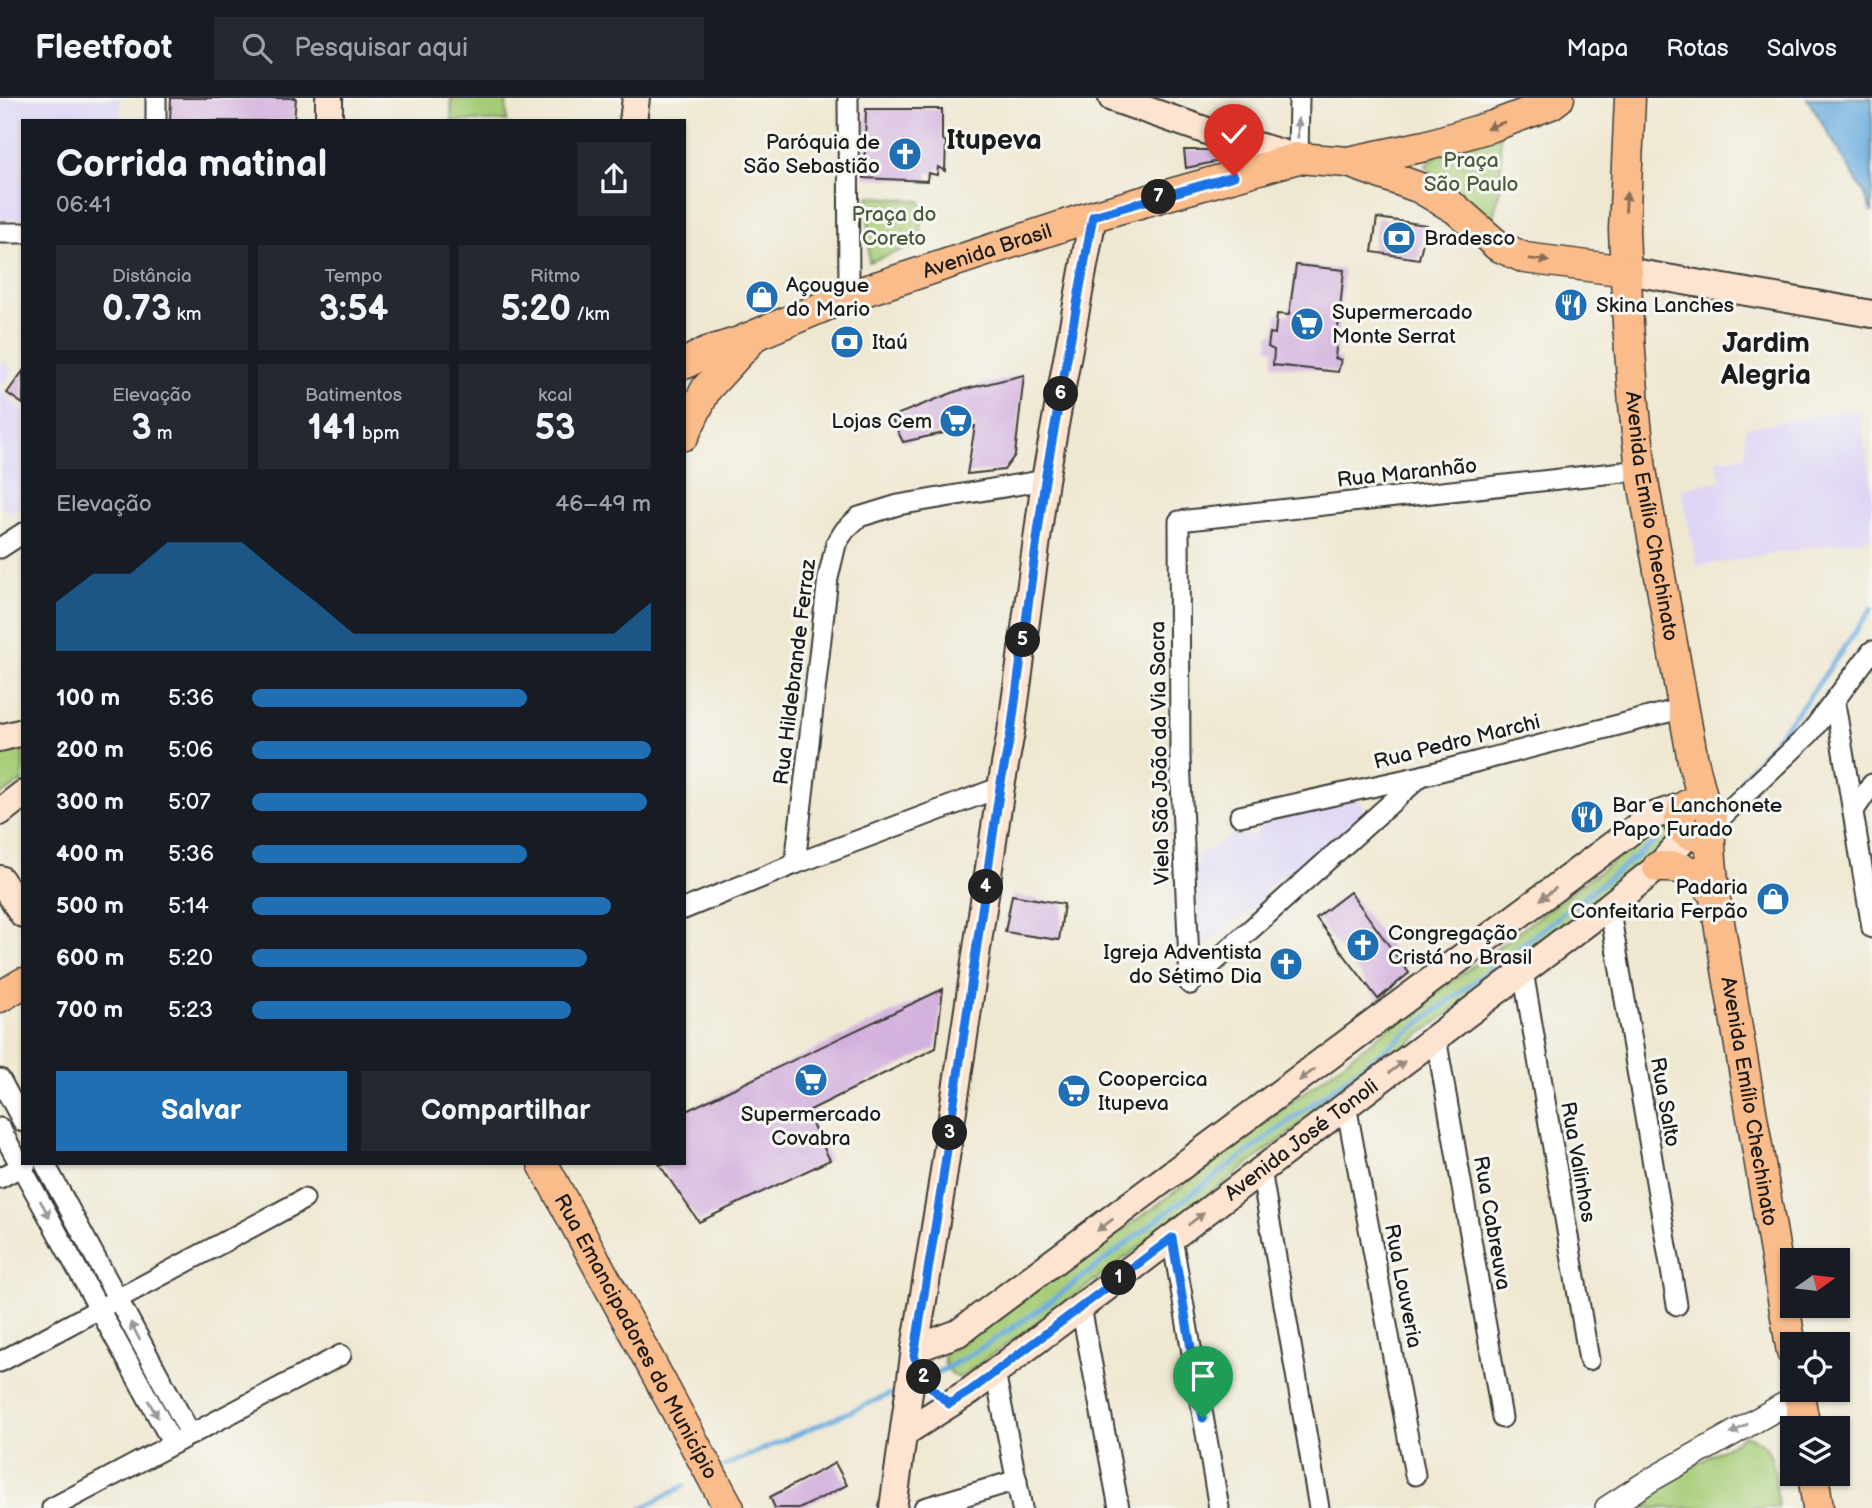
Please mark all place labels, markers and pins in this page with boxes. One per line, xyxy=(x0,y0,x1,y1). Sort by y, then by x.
pin xyxy=(1204,104,1264,176)
place label: Paróquia de São Sebastião xyxy=(744,130,880,179)
church icon: Paróquia de São Sebastião xyxy=(886,135,924,173)
pin: 7 xyxy=(1142,180,1176,214)
bank icon: Bradesco xyxy=(1380,219,1418,257)
place label: Bradesco xyxy=(1424,226,1515,251)
place label: Açougue do Mario xyxy=(786,273,870,322)
shop icon: Açougue do Mario xyxy=(743,278,781,316)
restaurant icon: Skina Lanches xyxy=(1552,286,1590,324)
place label: Skina Lanches xyxy=(1596,293,1734,318)
place label: Supermercado Monte Serrat xyxy=(1332,300,1473,349)
supermarket icon: Supermercado Monte Serrat xyxy=(1288,305,1326,343)
bank icon: Itaú xyxy=(828,323,866,361)
place label: Itaú xyxy=(872,330,908,355)
pin: 6 xyxy=(1044,376,1078,412)
supermarket icon: Lojas Cem xyxy=(937,402,975,440)
place label: Lojas Cem xyxy=(831,409,932,434)
pin: 5 xyxy=(1006,622,1040,658)
place label: Bar e Lanchonete Papo Furado xyxy=(1612,793,1782,842)
restaurant icon: Bar e Lanchonete Papo Furado xyxy=(1568,798,1606,836)
pin: 4 xyxy=(968,870,1004,904)
place label: Padaria Confeitaria Ferpão xyxy=(1570,875,1748,924)
shop icon: Padaria Confeitaria Ferpão xyxy=(1754,880,1792,918)
place label: Congregação Cristá no Brasil xyxy=(1388,921,1532,970)
church icon: Congregação Cristá no Brasil xyxy=(1344,926,1382,964)
place label: Igreja Adventista do Sétimo Dia xyxy=(1103,940,1262,989)
church icon: Igreja Adventista do Sétimo Dia xyxy=(1267,945,1305,983)
supermarket icon: Supermercado Covabra xyxy=(792,1061,830,1099)
place label: Coopercica Itupeva xyxy=(1098,1067,1208,1116)
supermarket icon: Coopercica Itupeva xyxy=(1055,1072,1093,1110)
place label: Supermercado Covabra xyxy=(741,1102,881,1151)
pin: 3 xyxy=(932,1116,968,1150)
pin: 1 xyxy=(1102,1260,1136,1296)
pin xyxy=(1173,1346,1233,1418)
pin: 2 xyxy=(906,1360,942,1394)

